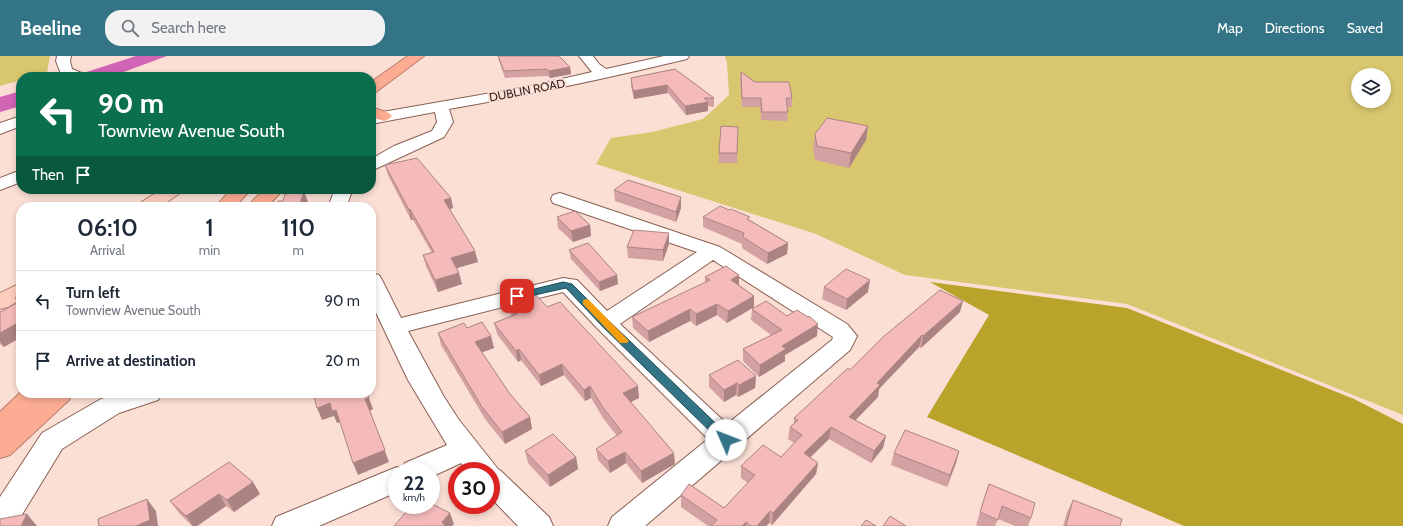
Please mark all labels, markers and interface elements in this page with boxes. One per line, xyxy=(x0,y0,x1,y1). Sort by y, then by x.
search box xyxy=(105,10,385,46)
text: Beeline xyxy=(20,17,81,40)
icon: search xyxy=(119,17,141,39)
text: Search here xyxy=(151,19,226,37)
text: Map xyxy=(1217,19,1243,37)
text: Directions xyxy=(1265,19,1325,37)
text: Saved xyxy=(1347,19,1383,37)
map controls xyxy=(1351,68,1391,108)
button: layers xyxy=(1351,68,1391,108)
street label: DUBLIN ROAD xyxy=(488,75,567,105)
text: 90 m xyxy=(98,86,164,120)
icon: left xyxy=(32,88,84,140)
text: Townview Avenue South xyxy=(98,120,285,142)
icon: arrive xyxy=(72,164,94,186)
text: Then xyxy=(32,166,64,184)
text: 06:10 xyxy=(77,213,138,242)
text: 1 xyxy=(205,213,214,242)
text: 110 xyxy=(281,213,315,242)
text: Arrival xyxy=(90,242,125,258)
text: min xyxy=(199,242,220,258)
text: m xyxy=(292,242,304,258)
pin xyxy=(500,279,534,313)
text: Turn left xyxy=(66,284,120,302)
icon: arrive xyxy=(506,285,528,307)
icon: left xyxy=(32,290,54,312)
text: 90 m xyxy=(324,292,360,310)
text: Townview Avenue South xyxy=(66,302,201,318)
icon: arrive xyxy=(32,350,54,372)
text: Arrive at destination xyxy=(66,352,196,370)
text: 20 m xyxy=(325,352,360,370)
position arrow xyxy=(705,419,747,461)
speed limit sign: 30 xyxy=(448,462,500,514)
text: 22 xyxy=(403,471,425,495)
text: km/h xyxy=(403,491,425,504)

